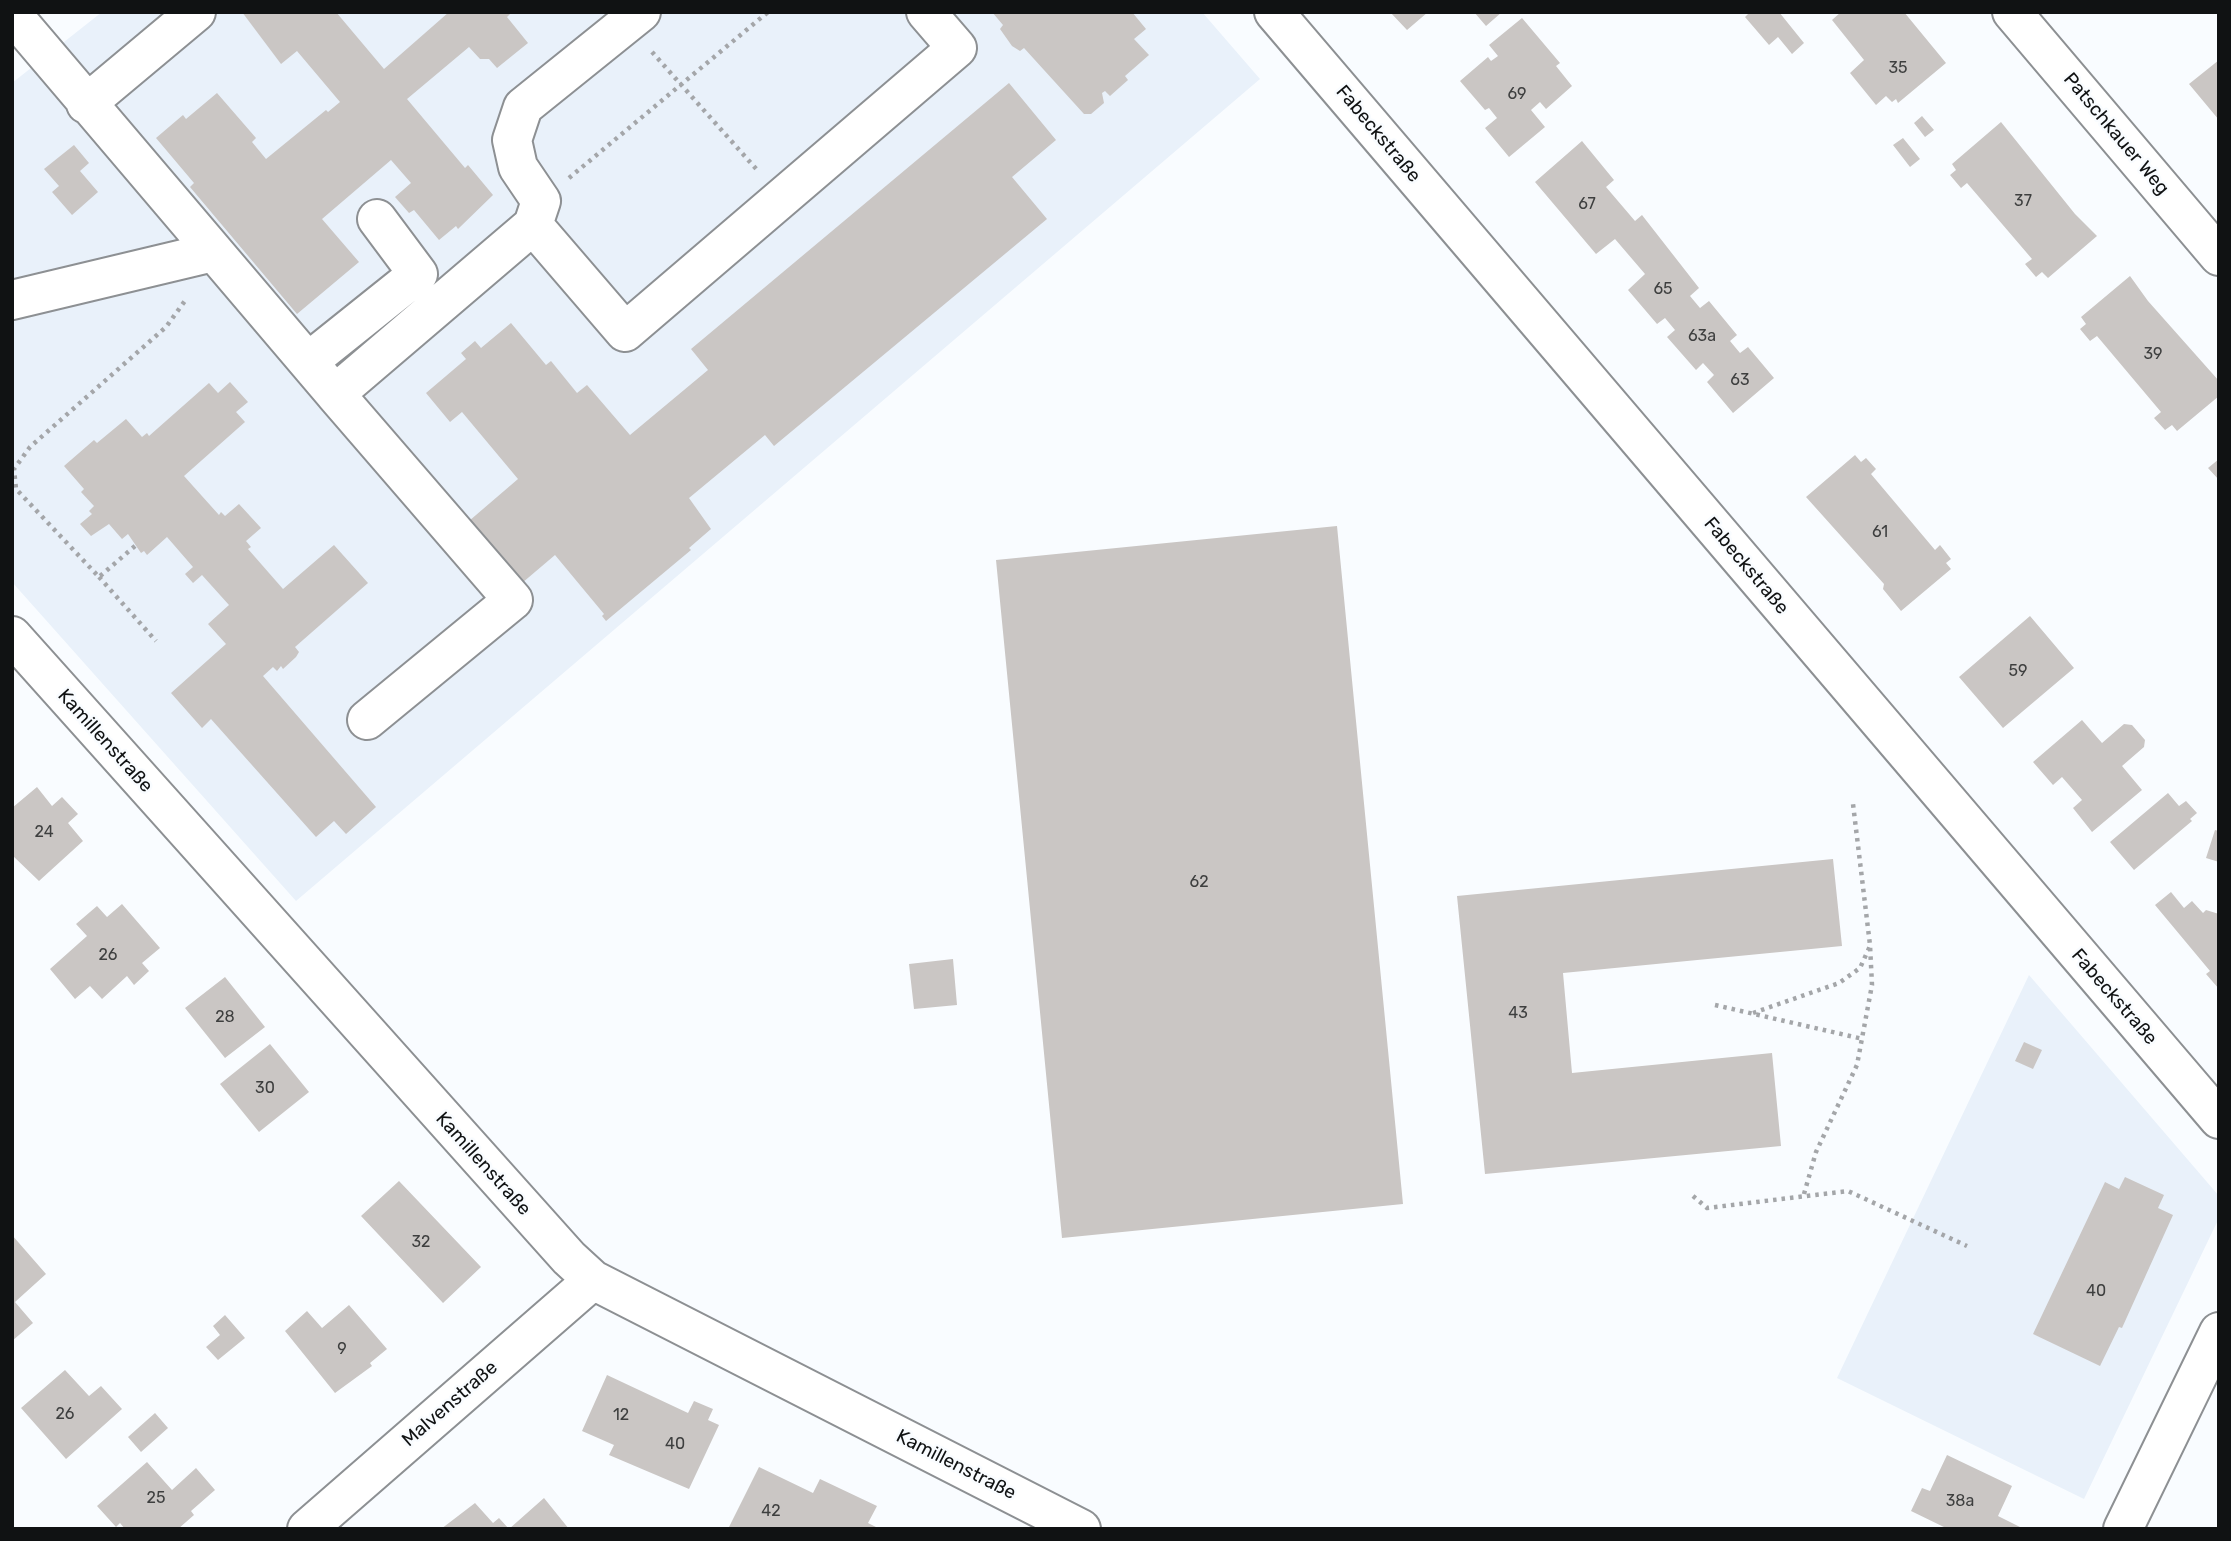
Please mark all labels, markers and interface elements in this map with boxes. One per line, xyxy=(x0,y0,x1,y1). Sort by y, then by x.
house number: 35 xyxy=(1888,58,1908,78)
street label: Patschkauer Weg xyxy=(2058,68,2174,200)
street label: Fabeckstraße xyxy=(1331,81,1425,187)
house number: 69 xyxy=(1507,84,1527,104)
house number: 37 xyxy=(2014,191,2032,211)
house number: 67 xyxy=(1578,194,1596,214)
house number: 65 xyxy=(1653,279,1673,299)
house number: 63a xyxy=(1688,326,1716,346)
house number: 39 xyxy=(2143,344,2163,364)
house number: 63 xyxy=(1730,370,1750,390)
street label: Fabeckstraße xyxy=(1699,513,1793,619)
house number: 61 xyxy=(1872,522,1888,542)
house number: 59 xyxy=(2009,661,2027,681)
street label: Kamillenstraße xyxy=(53,685,157,797)
house number: 24 xyxy=(34,822,54,842)
house number: 62 xyxy=(1189,872,1209,892)
street label: Fabeckstraße xyxy=(2066,944,2162,1050)
house number: 26 xyxy=(98,945,118,965)
house number: 43 xyxy=(1508,1003,1528,1023)
house number: 28 xyxy=(215,1007,235,1027)
house number: 30 xyxy=(255,1078,275,1098)
street label: Kamillenstraße xyxy=(431,1108,535,1220)
house number: 32 xyxy=(411,1232,431,1252)
house number: 40 xyxy=(2086,1281,2106,1301)
house number: 9 xyxy=(337,1339,347,1359)
street label: Malvenstraße xyxy=(398,1356,502,1452)
house number: 26 xyxy=(55,1404,75,1424)
house number: 12 xyxy=(613,1405,629,1425)
street label: Kamillenstraße xyxy=(892,1425,1020,1505)
house number: 40 xyxy=(665,1434,685,1454)
house number: 25 xyxy=(147,1488,165,1508)
house number: 38a xyxy=(1946,1491,1974,1511)
house number: 42 xyxy=(761,1501,781,1521)

